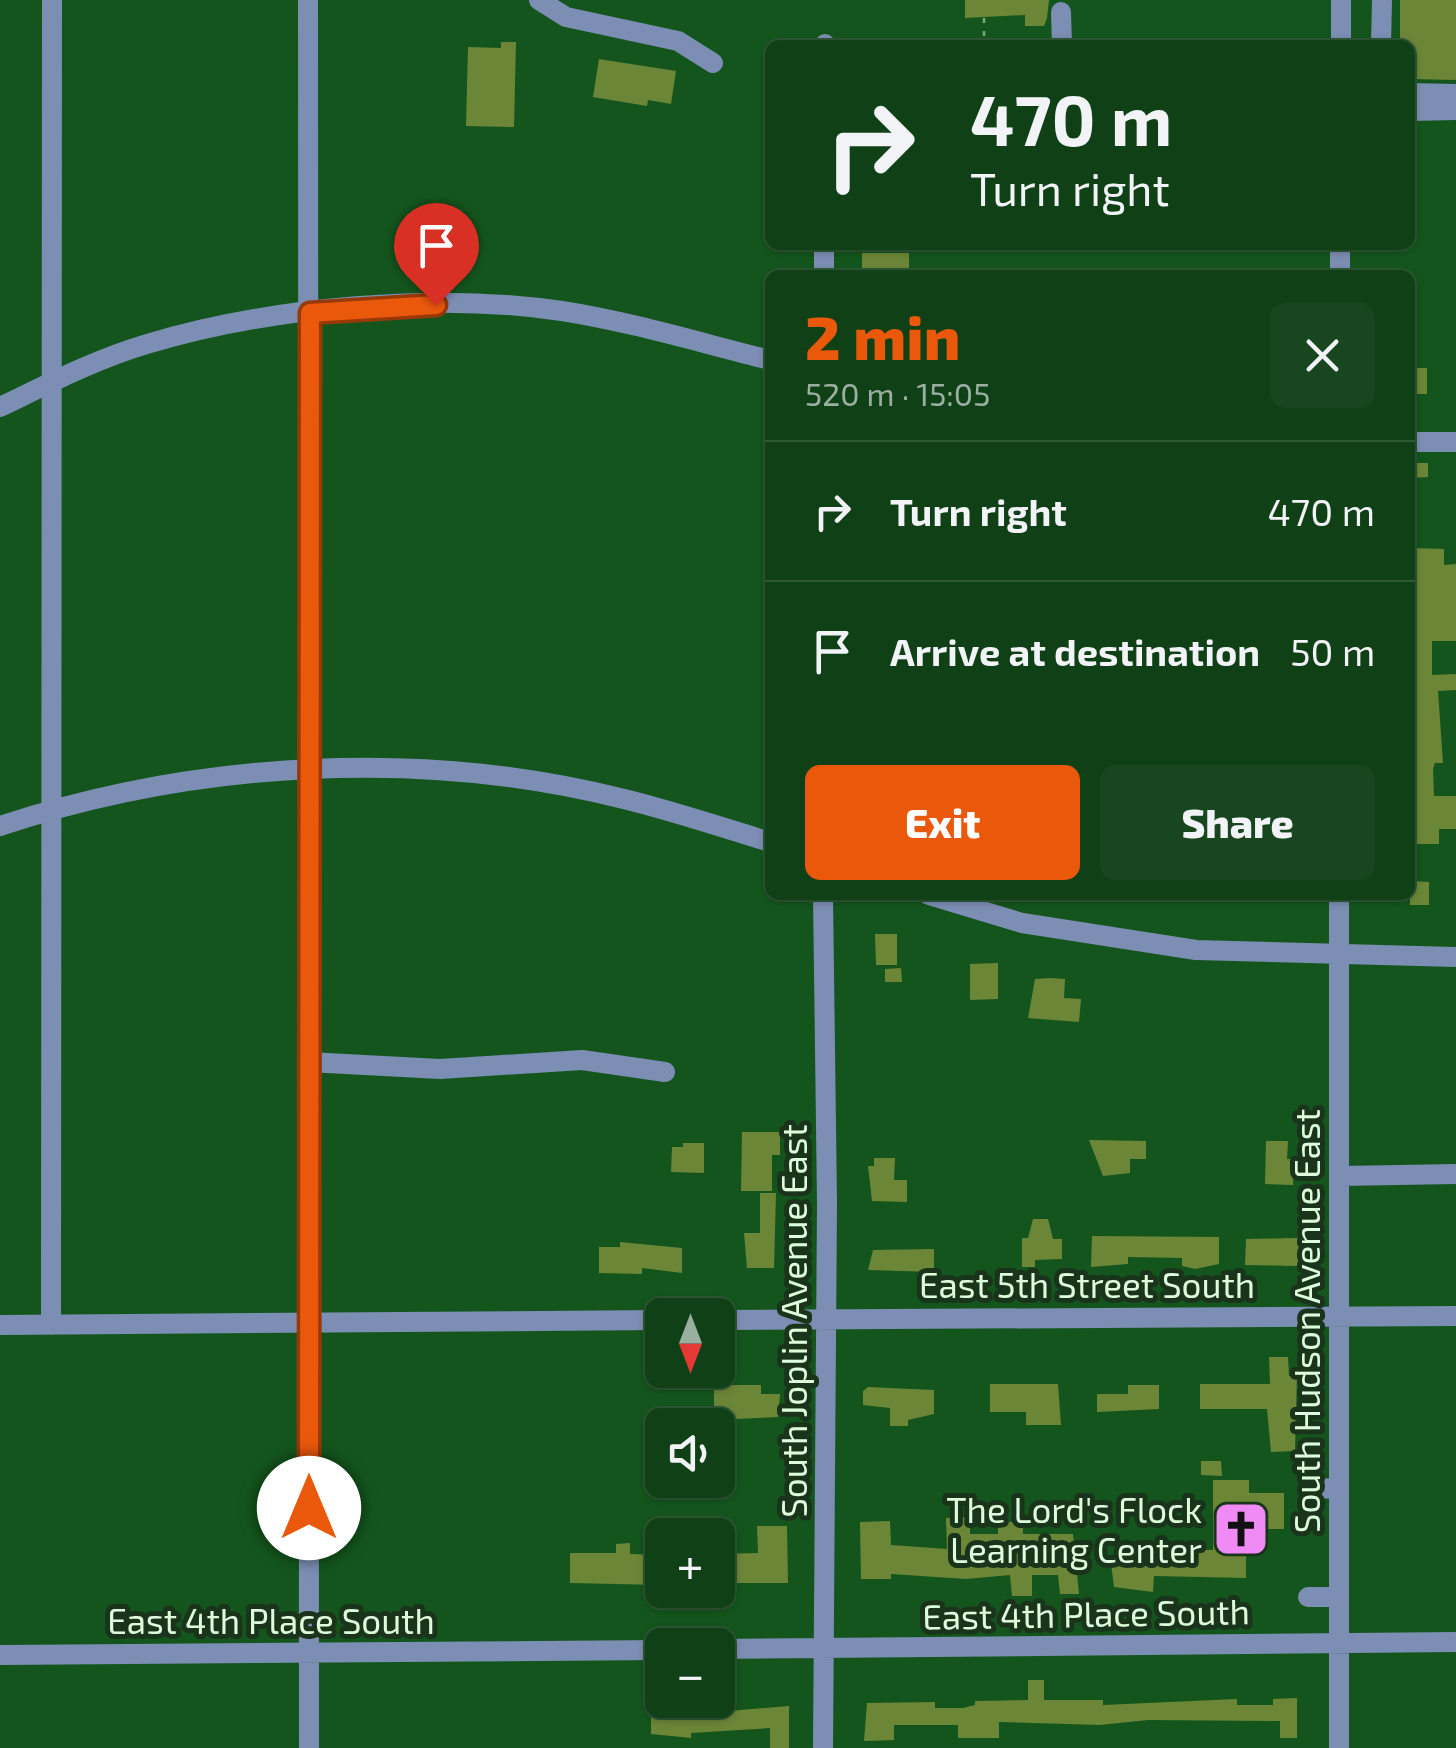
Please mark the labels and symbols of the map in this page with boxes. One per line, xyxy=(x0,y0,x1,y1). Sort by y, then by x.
pin xyxy=(394,203,479,306)
street label: South Hudson Avenue East xyxy=(1285,1109,1327,1533)
street label: South Joplin Avenue East xyxy=(772,1124,814,1518)
street label: East 5th Street South xyxy=(919,1263,1255,1305)
north arrow xyxy=(645,1298,735,1388)
position arrow xyxy=(257,1456,361,1560)
place label: The Lord's Flock Learning Center xyxy=(946,1488,1202,1570)
church icon: The Lord's Flock Learning Center xyxy=(1211,1499,1271,1559)
street label: East 4th Place South xyxy=(922,1589,1250,1637)
street label: East 4th Place South xyxy=(107,1599,435,1641)

